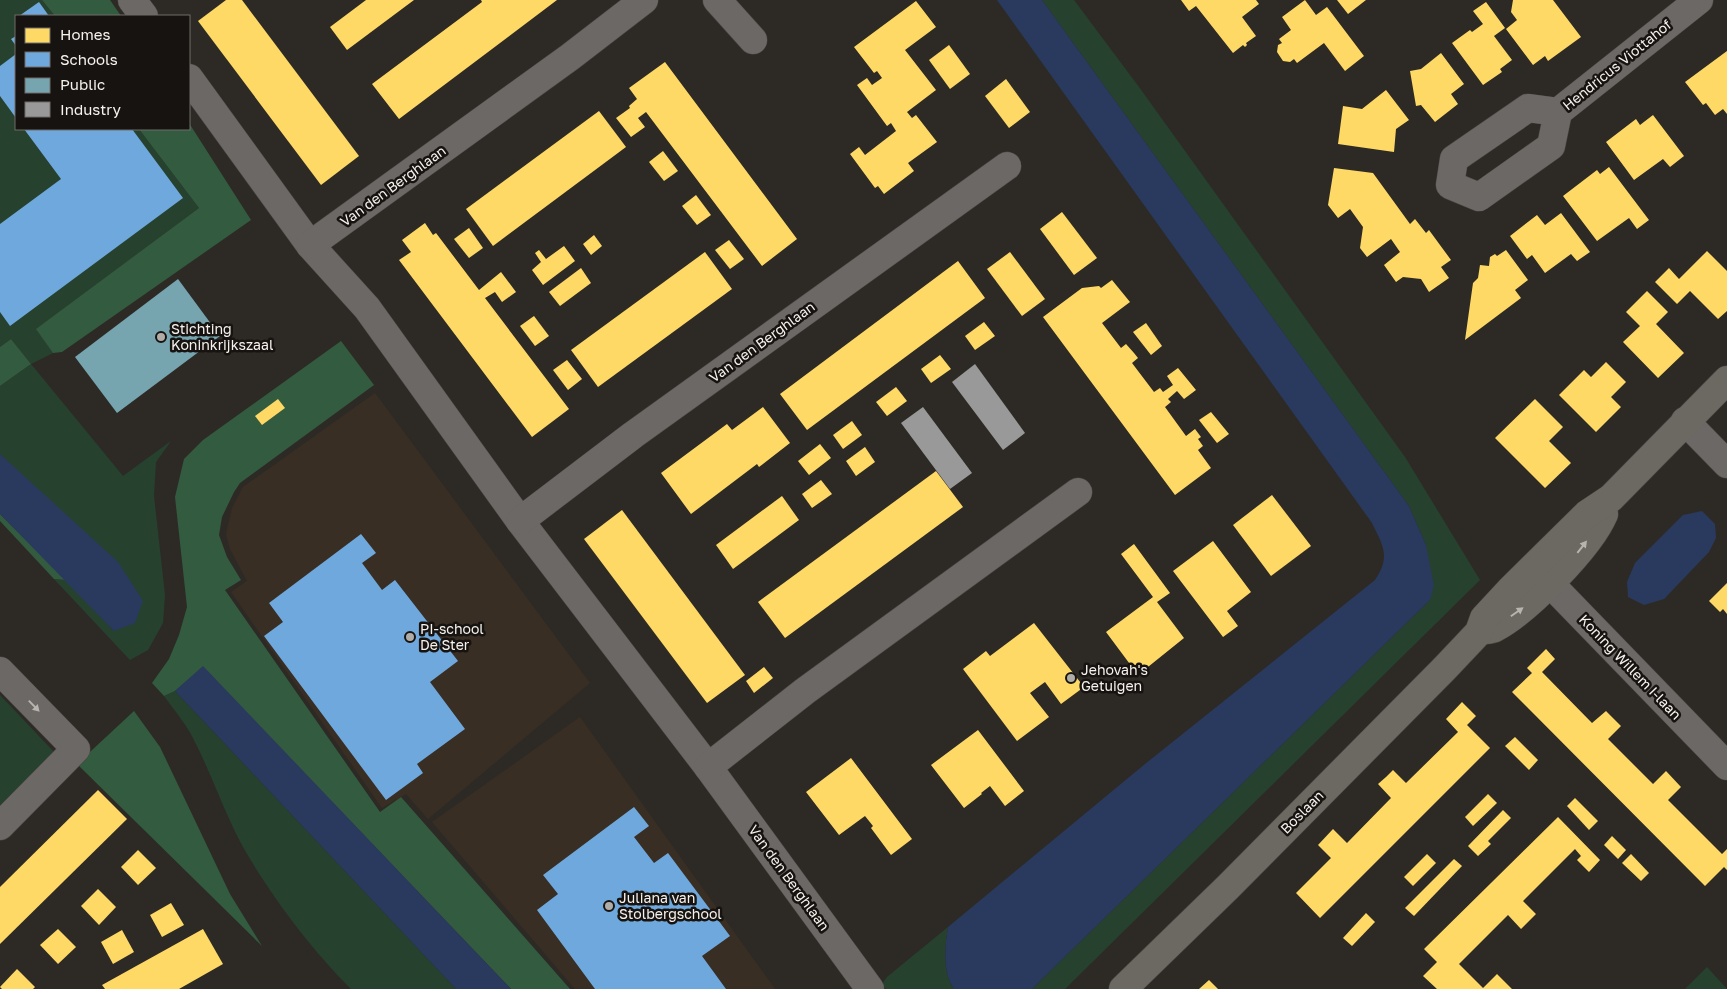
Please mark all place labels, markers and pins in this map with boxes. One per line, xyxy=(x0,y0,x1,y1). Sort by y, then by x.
place label: Stichting Koninkrijkszaal xyxy=(171,320,273,353)
marker: Stichting Koninkrijkszaal xyxy=(155,331,167,343)
place label: PI-school De Ster xyxy=(420,620,484,653)
marker: PI-school De Ster xyxy=(404,631,416,643)
place label: Jehovah's Getuigen xyxy=(1081,661,1148,694)
marker: Jehovah's Getuigen xyxy=(1065,672,1077,684)
place label: Juliana van Stolbergschool xyxy=(619,889,722,922)
marker: Juliana van Stolbergschool xyxy=(603,900,615,912)

